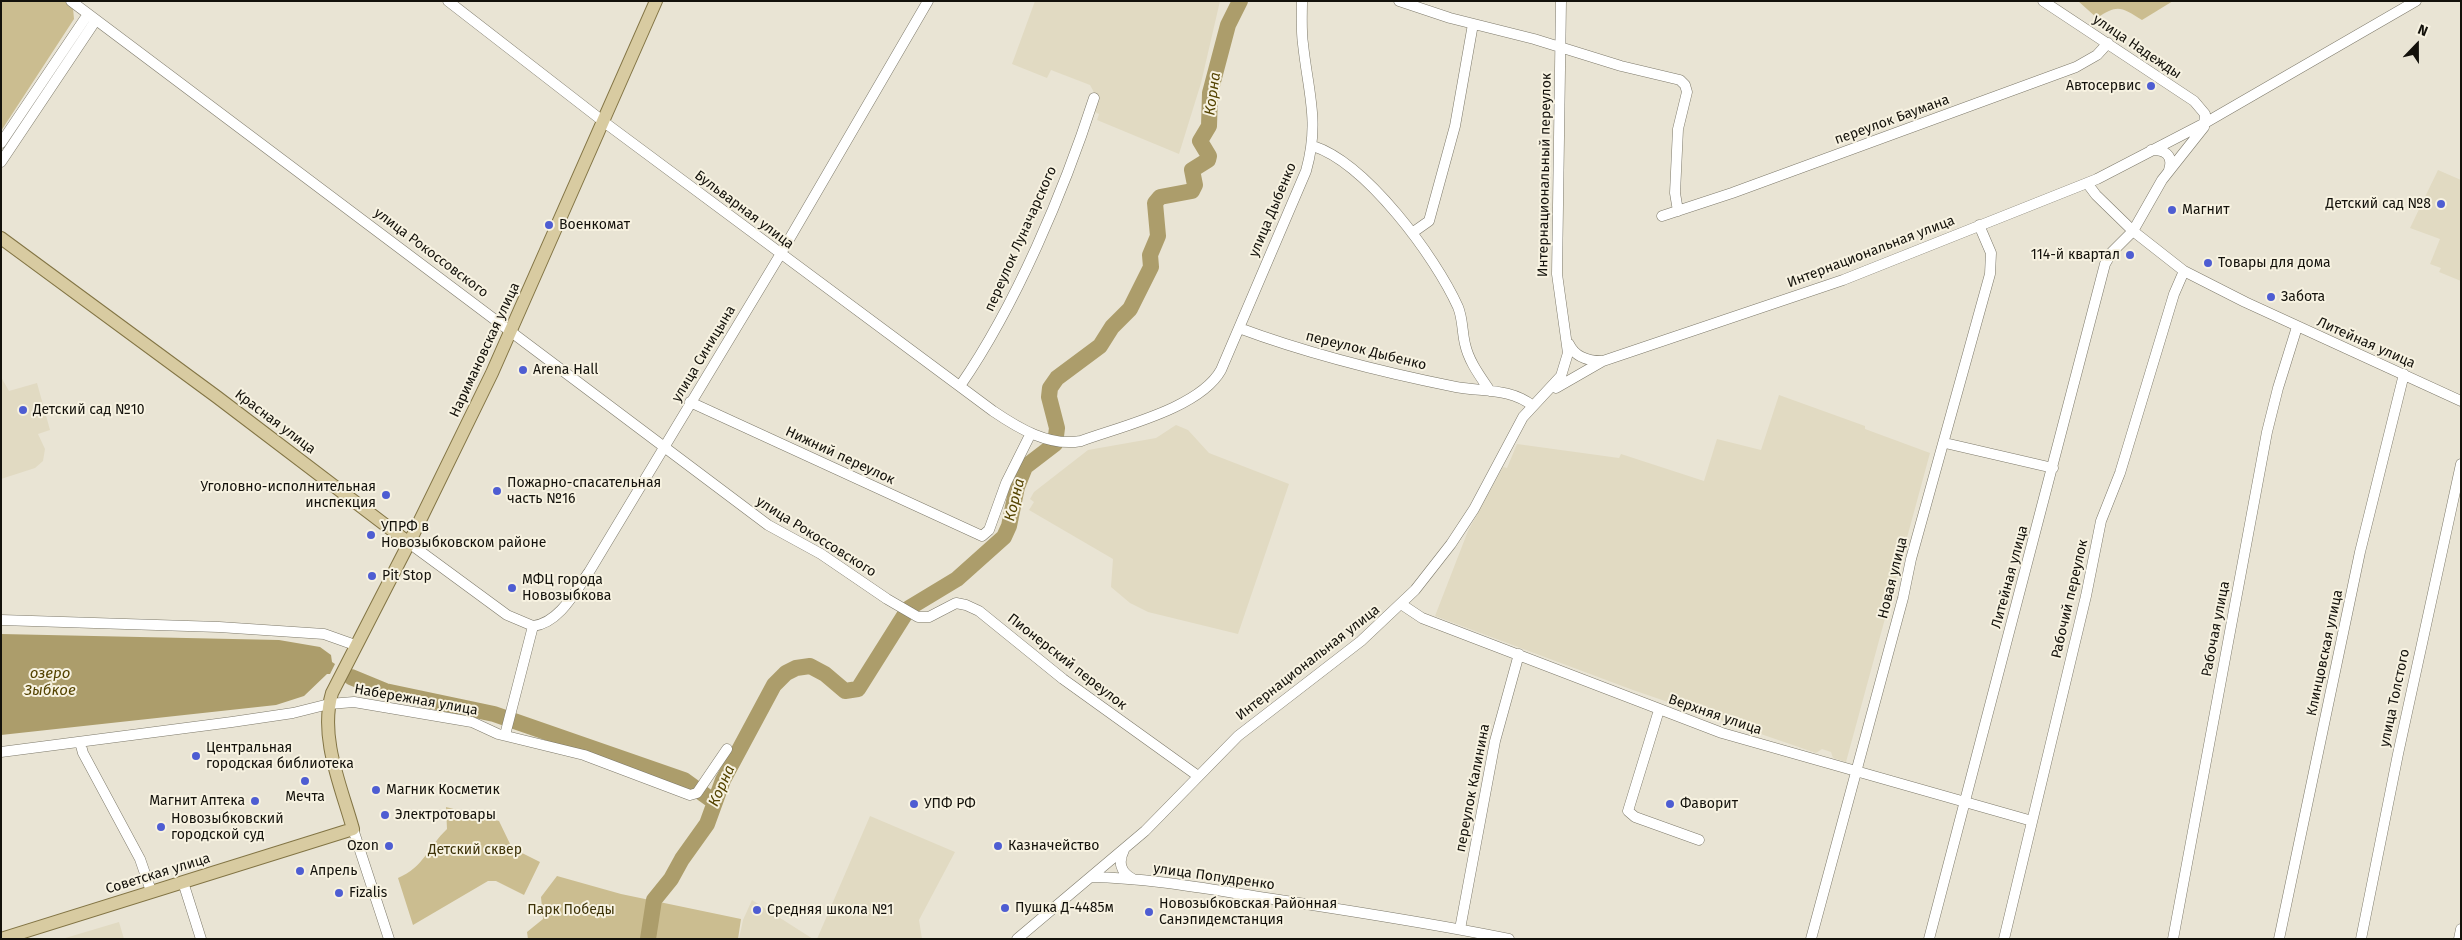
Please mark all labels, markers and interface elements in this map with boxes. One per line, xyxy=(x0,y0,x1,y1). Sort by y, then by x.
street label: улица Надежды xyxy=(2089,11,2185,83)
north arrow xyxy=(2392,20,2442,70)
text: N xyxy=(2415,21,2430,40)
water label: Корна xyxy=(1201,71,1225,117)
street label: Интернациональный переулок xyxy=(1535,73,1555,277)
place label: Автосервис xyxy=(2066,78,2141,94)
marker: Автосервис xyxy=(2145,80,2157,92)
street label: переулок Баумана xyxy=(1832,91,1952,149)
street label: улица Дыбенко xyxy=(1246,160,1300,260)
street label: переулок Луначарского xyxy=(981,164,1061,314)
street label: Бульварная улица xyxy=(691,167,797,253)
place label: Детский сад №8 xyxy=(2326,196,2431,212)
marker: Детский сад №8 xyxy=(2435,198,2447,210)
place label: Магнит xyxy=(2182,202,2230,218)
marker: Магнит xyxy=(2166,204,2178,216)
street label: улица Рокоссовского xyxy=(371,205,491,301)
street label: Интернациональная улица xyxy=(1785,212,1957,292)
place label: Военкомат xyxy=(559,217,630,233)
marker: Военкомат xyxy=(543,219,555,231)
place label: 114-й квартал xyxy=(2031,247,2120,263)
marker: 114-й квартал xyxy=(2124,249,2136,261)
place label: Товары для дома xyxy=(2218,255,2331,271)
marker: Товары для дома xyxy=(2202,257,2214,269)
street label: Наримановская улица xyxy=(446,280,524,420)
place label: Забота xyxy=(2281,289,2325,305)
marker: Забота xyxy=(2265,291,2277,303)
street label: улица Синицына xyxy=(669,303,739,405)
street label: Литейная улица xyxy=(2314,314,2418,372)
street label: переулок Дыбенко xyxy=(1304,328,1428,374)
place label: Arena Hall xyxy=(533,362,598,378)
marker: Arena Hall xyxy=(517,364,529,376)
street label: Красная улица xyxy=(231,386,319,458)
place label: Детский сад №10 xyxy=(33,402,145,418)
marker: Детский сад №10 xyxy=(17,404,29,416)
street label: Нижний переулок xyxy=(783,423,897,489)
place label: Пожарно-спасательная часть №16 xyxy=(507,475,661,508)
water label: Корна xyxy=(1001,477,1029,523)
place label: Уголовно-исполнительная инспекция xyxy=(200,479,376,512)
marker: Пожарно-спасательная часть №16 xyxy=(491,485,503,497)
marker: Уголовно-исполнительная инспекция xyxy=(380,489,392,501)
street label: улица Рокоссовского xyxy=(753,493,879,581)
place label: УПРФ в Новозыбковском районе xyxy=(381,519,546,552)
street label: Литейная улица xyxy=(1988,524,2032,630)
marker: УПРФ в Новозыбковском районе xyxy=(365,529,377,541)
street label: Новая улица xyxy=(1875,535,1911,621)
street label: Рабочий переулок xyxy=(2048,538,2092,660)
place label: Pit Stop xyxy=(382,568,432,584)
marker: Pit Stop xyxy=(366,570,378,582)
place label: МФЦ города Новозыбкова xyxy=(522,572,611,604)
street label: Рабочая улица xyxy=(2198,580,2234,678)
marker: МФЦ города Новозыбкова xyxy=(506,582,518,594)
street label: Клинцовская улица xyxy=(2303,588,2347,718)
street label: Интернациональная улица xyxy=(1233,602,1383,724)
street label: Пионерский переулок xyxy=(1004,610,1130,714)
street label: улица Толстого xyxy=(2376,647,2414,749)
water label: озеро Зыбкое xyxy=(24,665,76,700)
street label: Набережная улица xyxy=(353,681,479,719)
street label: Верхняя улица xyxy=(1666,691,1764,739)
street label: переулок Калинина xyxy=(1452,722,1494,854)
place label: Центральная городская библиотека xyxy=(206,740,354,772)
marker: Центральная городская библиотека xyxy=(190,750,202,762)
water label: Корна xyxy=(705,763,739,809)
marker: Мечта xyxy=(299,775,311,787)
place label: Магник Косметик xyxy=(386,782,500,798)
marker: Магник Косметик xyxy=(370,784,382,796)
place label: Мечта xyxy=(285,789,325,805)
place label: Магнит Аптека xyxy=(149,793,245,809)
marker: Магнит Аптека xyxy=(249,795,261,807)
place label: УПФ РФ xyxy=(924,796,976,812)
place label: Фаворит xyxy=(1680,796,1738,812)
marker: УПФ РФ xyxy=(908,798,920,810)
marker: Фаворит xyxy=(1664,798,1676,810)
place label: Электротовары xyxy=(395,807,496,823)
marker: Электротовары xyxy=(379,809,391,821)
place label: Новозыбковский городской суд xyxy=(171,811,284,844)
marker: Новозыбковский городской суд xyxy=(155,821,167,833)
place label: Ozon xyxy=(347,838,379,854)
place label: Казначейство xyxy=(1008,838,1099,854)
marker: Ozon xyxy=(383,840,395,852)
marker: Казначейство xyxy=(992,840,1004,852)
park label: Детский сквер xyxy=(428,842,522,858)
street label: Советская улица xyxy=(104,850,212,898)
street label: улица Попудренко xyxy=(1152,860,1276,894)
place label: Апрель xyxy=(310,863,357,879)
marker: Апрель xyxy=(294,865,306,877)
place label: Fizalis xyxy=(349,885,387,901)
marker: Fizalis xyxy=(333,887,345,899)
place label: Новозыбковская Районная Санэпидемстанция xyxy=(1159,896,1337,929)
place label: Пушка Д-4485м xyxy=(1015,900,1114,916)
park label: Парк Победы xyxy=(527,902,615,918)
place label: Средняя школа №1 xyxy=(767,902,893,918)
marker: Пушка Д-4485м xyxy=(999,902,1011,914)
marker: Средняя школа №1 xyxy=(751,904,763,916)
marker: Новозыбковская Районная Санэпидемстанция xyxy=(1143,906,1155,918)

